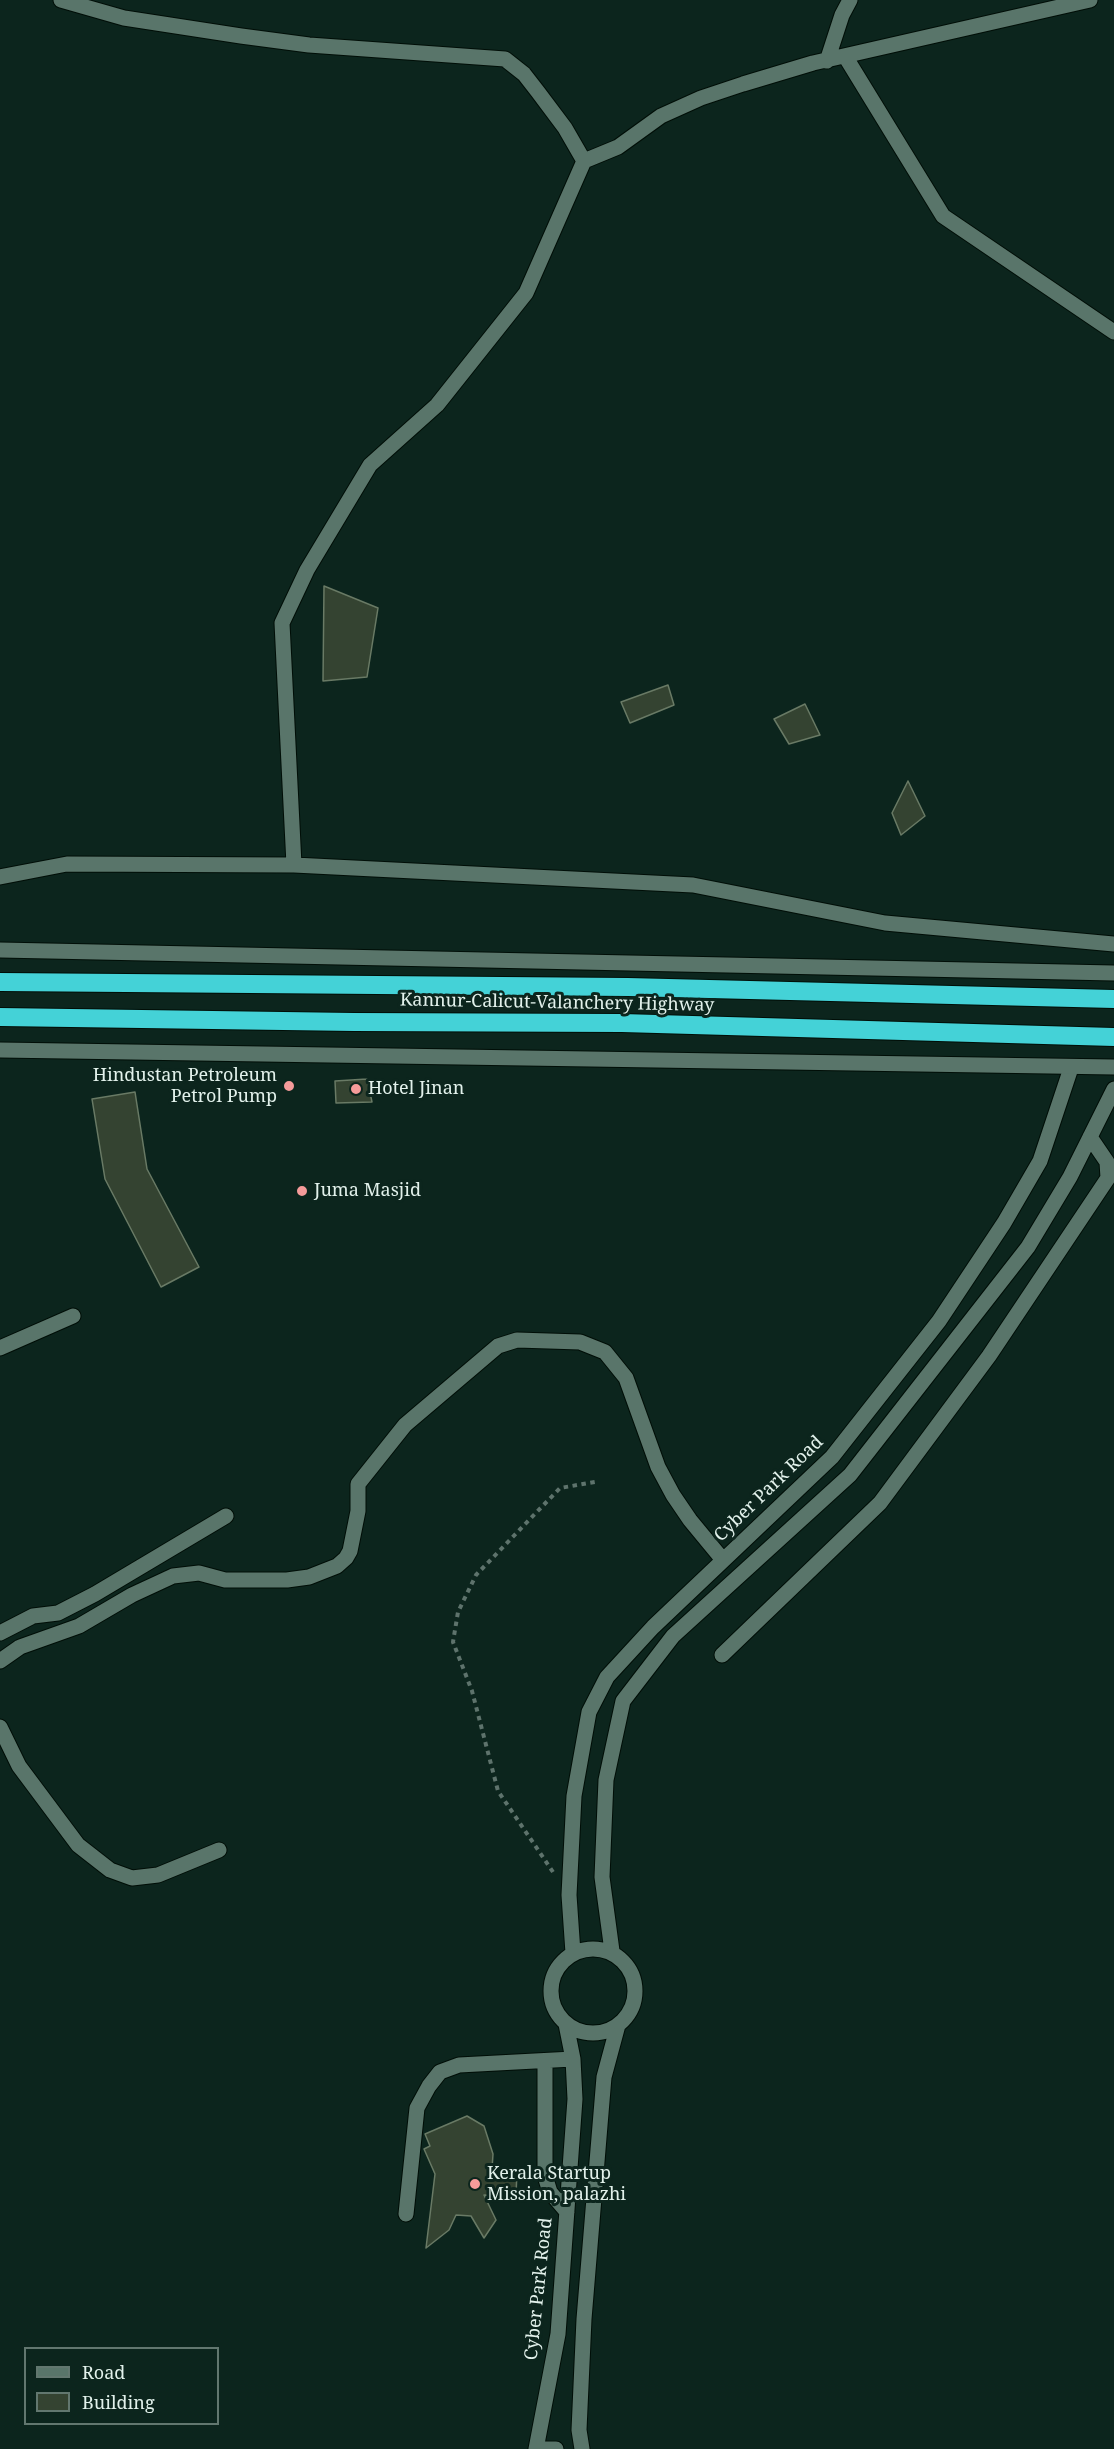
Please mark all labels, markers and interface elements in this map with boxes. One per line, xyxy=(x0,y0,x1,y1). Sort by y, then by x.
street label: Kannur-Calicut-Valanchery Highway xyxy=(400,989,714,1017)
place label: Hindustan Petroleum Petrol Pump xyxy=(93,1065,277,1108)
place label: Hotel Jinan xyxy=(368,1078,464,1100)
marker: Hindustan Petroleum Petrol Pump xyxy=(282,1079,296,1093)
marker: Hotel Jinan xyxy=(349,1082,363,1096)
place label: Juma Masjid xyxy=(314,1180,421,1202)
marker: Juma Masjid xyxy=(295,1184,309,1198)
street label: Cyber Park Road xyxy=(710,1432,828,1546)
place label: Kerala Startup Mission, palazhi xyxy=(487,2163,626,2206)
marker: Kerala Startup Mission, palazhi xyxy=(468,2177,482,2191)
street label: Cyber Park Road xyxy=(521,2217,557,2361)
legend xyxy=(24,2347,219,2425)
text: Road xyxy=(82,2360,125,2384)
text: Building xyxy=(82,2390,155,2414)

